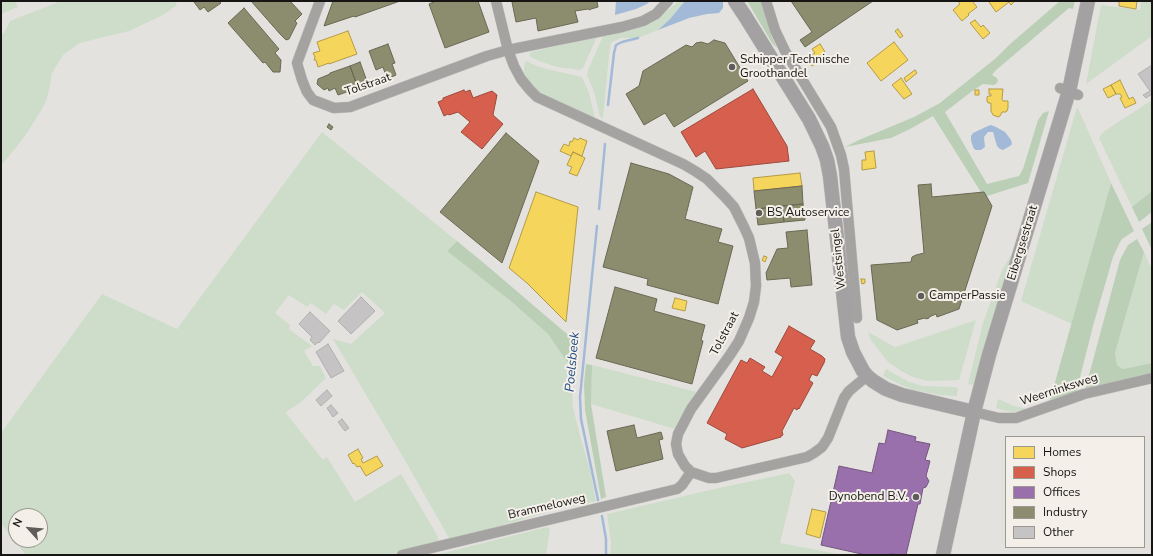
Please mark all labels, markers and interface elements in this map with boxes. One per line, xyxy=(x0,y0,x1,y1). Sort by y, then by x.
place label: Schipper Technische Groothandel xyxy=(740,53,849,81)
marker: Schipper Technische Groothandel xyxy=(727,62,737,72)
street label: Tolstraat xyxy=(343,70,393,100)
street label: Eibergsestraat xyxy=(1005,204,1041,282)
place label: BS Autoservice xyxy=(767,206,849,220)
marker: BS Autoservice xyxy=(754,208,764,218)
street label: Westsingel xyxy=(829,228,849,290)
place label: CamperPassie xyxy=(929,289,1006,303)
marker: CamperPassie xyxy=(916,291,926,301)
street label: Tolstraat xyxy=(707,310,743,358)
water label: Poelsbeek xyxy=(563,331,583,393)
street label: Weerninksweg xyxy=(1018,371,1100,409)
legend xyxy=(1005,436,1145,548)
text: Homes xyxy=(1043,444,1081,460)
text: Shops xyxy=(1043,464,1077,480)
text: Offices xyxy=(1043,484,1080,500)
place label: Dynobend B.V. xyxy=(829,490,908,504)
street label: Brammeloweg xyxy=(507,491,587,523)
marker: Dynobend B.V. xyxy=(911,492,921,502)
text: Industry xyxy=(1043,504,1087,520)
north arrow xyxy=(8,508,48,548)
text: N xyxy=(9,516,26,530)
text: Other xyxy=(1043,524,1074,540)

